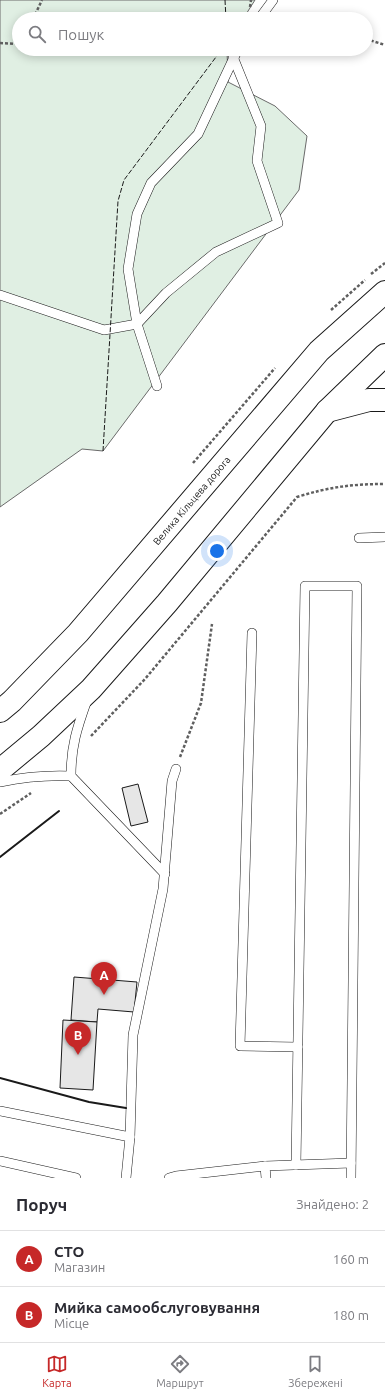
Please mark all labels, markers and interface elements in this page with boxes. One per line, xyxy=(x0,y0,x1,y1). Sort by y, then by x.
search box xyxy=(12,12,373,56)
icon: search xyxy=(26,23,48,45)
text: Пошук xyxy=(58,26,104,43)
street label: Велика Кільцева дорога xyxy=(151,454,232,547)
your location xyxy=(207,541,227,561)
pin: A xyxy=(91,962,117,995)
pin: B xyxy=(65,1022,91,1055)
text: Поруч xyxy=(16,1195,67,1214)
text: Знайдено: 2 xyxy=(296,1197,369,1211)
text: СТО xyxy=(54,1243,84,1260)
text: A xyxy=(24,1252,34,1266)
text: 160 m xyxy=(333,1252,369,1266)
text: Магазин xyxy=(54,1260,105,1274)
text: Мийка самообслуговування xyxy=(54,1299,260,1316)
text: B xyxy=(25,1308,33,1322)
text: 180 m xyxy=(333,1308,369,1322)
text: Місце xyxy=(54,1316,89,1330)
tab: Карта xyxy=(42,1353,72,1389)
tab: Маршрут xyxy=(156,1353,204,1389)
tab: Збережені xyxy=(288,1353,343,1389)

